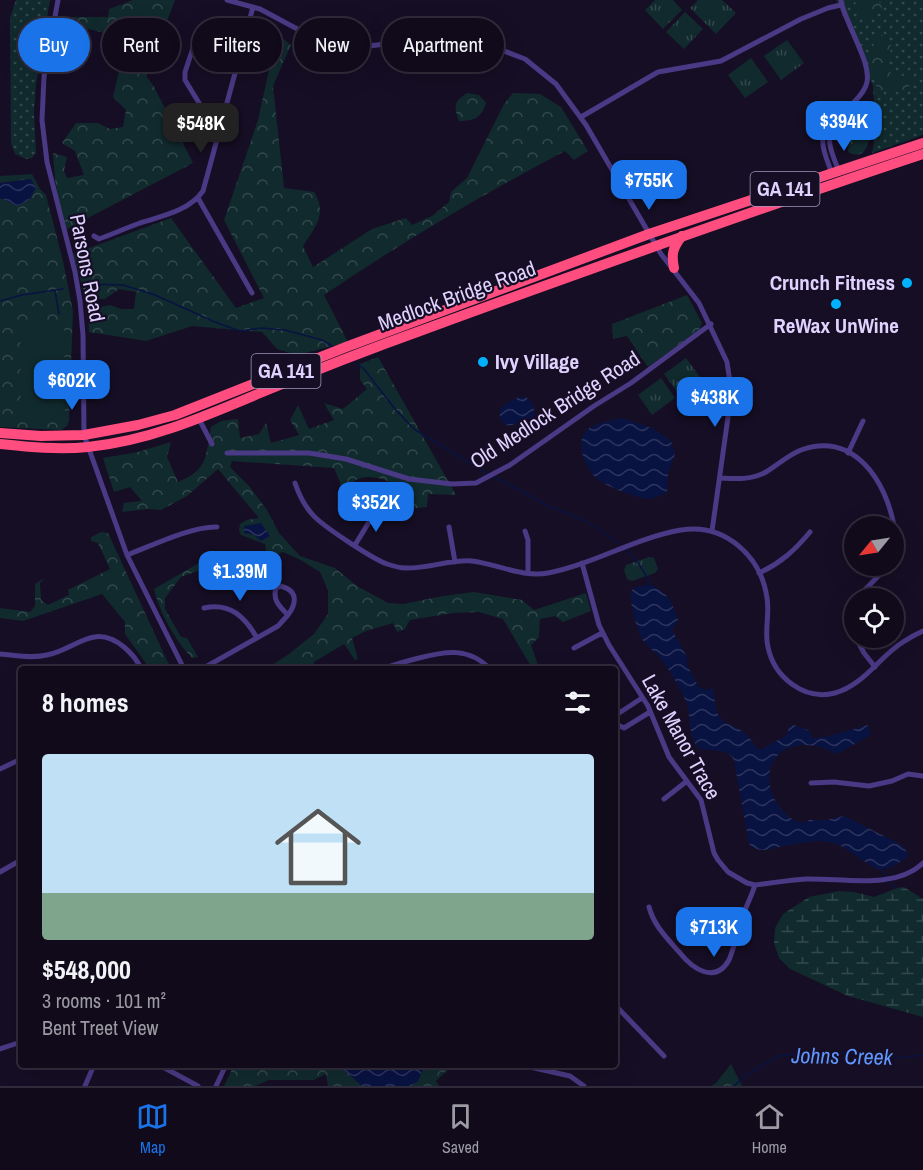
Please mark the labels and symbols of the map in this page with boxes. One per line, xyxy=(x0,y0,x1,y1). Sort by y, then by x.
pin: $394K xyxy=(802,101,886,152)
pin: $548K xyxy=(159,103,243,154)
pin: $755K xyxy=(607,160,691,211)
road number: GA 141 xyxy=(750,172,820,206)
street label: Parsons Road xyxy=(63,212,112,324)
street label: Medlock Bridge Road xyxy=(374,254,540,337)
place label: Crunch Fitness xyxy=(770,268,895,297)
marker: Crunch Fitness xyxy=(900,276,914,290)
marker: ReWax UnWine xyxy=(829,297,843,311)
place label: ReWax UnWine xyxy=(773,311,899,340)
street label: Old Medlock Bridge Road xyxy=(464,344,645,475)
place label: Ivy Village xyxy=(495,347,579,376)
road number: GA 141 xyxy=(252,354,320,388)
marker: Ivy Village xyxy=(476,355,490,369)
pin: $602K xyxy=(30,360,114,411)
pin: $438K xyxy=(673,377,757,428)
pin: $352K xyxy=(334,482,418,533)
north arrow xyxy=(844,516,904,576)
pin: $1.39M xyxy=(191,551,289,602)
street label: Lake Manor Trace xyxy=(635,669,728,804)
pin: $713K xyxy=(672,907,756,958)
water label: Johns Creek xyxy=(790,1040,894,1072)

